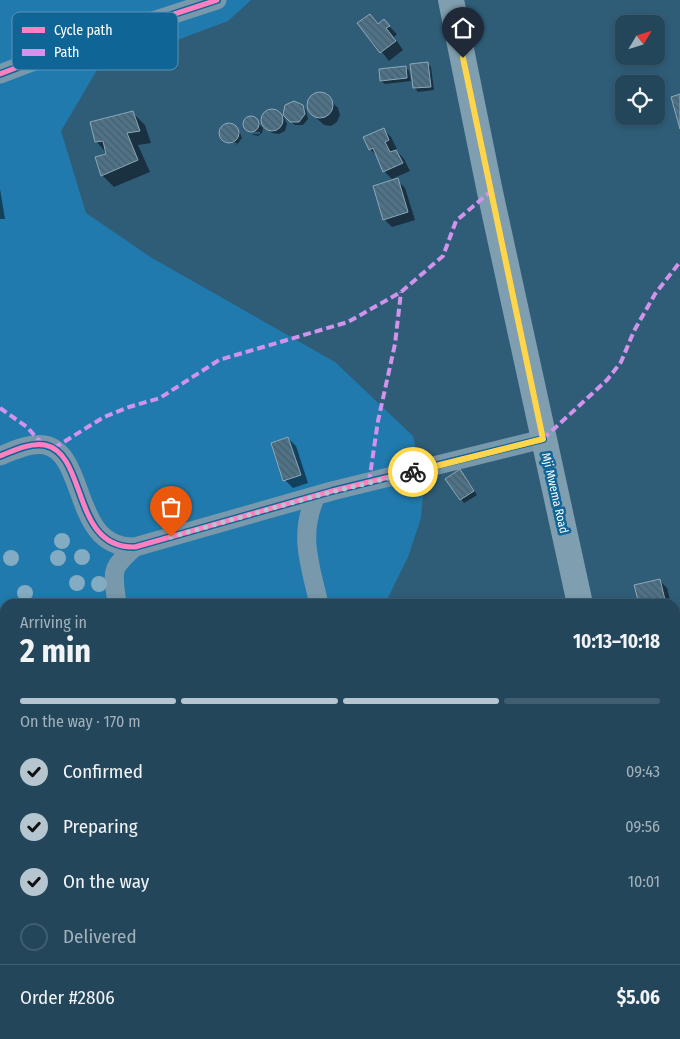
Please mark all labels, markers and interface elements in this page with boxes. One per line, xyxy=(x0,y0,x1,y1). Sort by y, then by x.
pin xyxy=(442,7,484,58)
legend xyxy=(12,12,178,70)
icon: home xyxy=(449,14,477,42)
north arrow xyxy=(615,15,665,65)
map controls xyxy=(615,15,665,125)
text: Cycle path xyxy=(54,22,113,39)
text: Path xyxy=(54,44,79,61)
button: locate xyxy=(615,75,665,125)
courier xyxy=(388,447,438,497)
street label: Mji Mwema Road xyxy=(539,451,571,535)
icon: bike xyxy=(399,458,427,486)
pin xyxy=(150,486,192,537)
icon: bag xyxy=(157,493,185,521)
text: Arriving in xyxy=(20,613,87,632)
text: 10:13–10:18 xyxy=(573,630,660,653)
text: 2 min xyxy=(20,632,91,670)
text: On the way · 170 m xyxy=(20,712,140,731)
icon: check xyxy=(20,758,48,786)
text: Confirmed xyxy=(63,760,143,783)
text: 09:43 xyxy=(626,762,660,781)
icon: check xyxy=(20,813,48,841)
text: Preparing xyxy=(63,815,138,838)
text: 09:56 xyxy=(625,817,660,836)
icon: check xyxy=(20,868,48,896)
text: On the way xyxy=(63,870,149,893)
text: 10:01 xyxy=(628,872,660,891)
text: Delivered xyxy=(63,925,137,948)
text: Order #2806 xyxy=(20,986,115,1009)
text: $5.06 xyxy=(617,986,660,1009)

